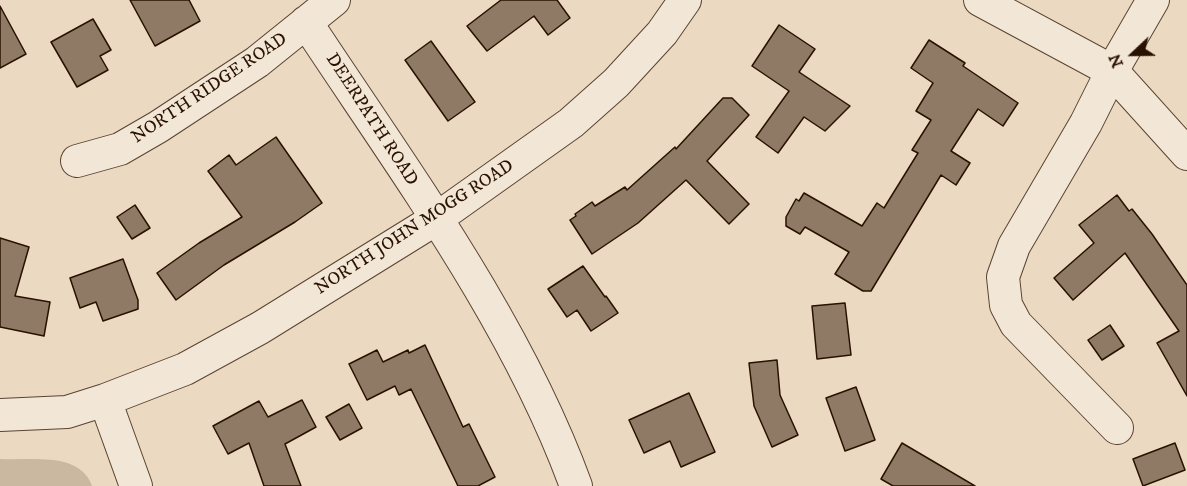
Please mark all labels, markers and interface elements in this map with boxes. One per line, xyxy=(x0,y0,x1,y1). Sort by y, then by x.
north arrow xyxy=(1103,24,1163,84)
street label: NORTH RIDGE ROAD xyxy=(128,29,292,149)
street label: DEERPATH ROAD xyxy=(320,50,422,190)
text: N xyxy=(1105,51,1128,71)
street label: NORTH JOHN MOGG ROAD xyxy=(312,156,518,300)

